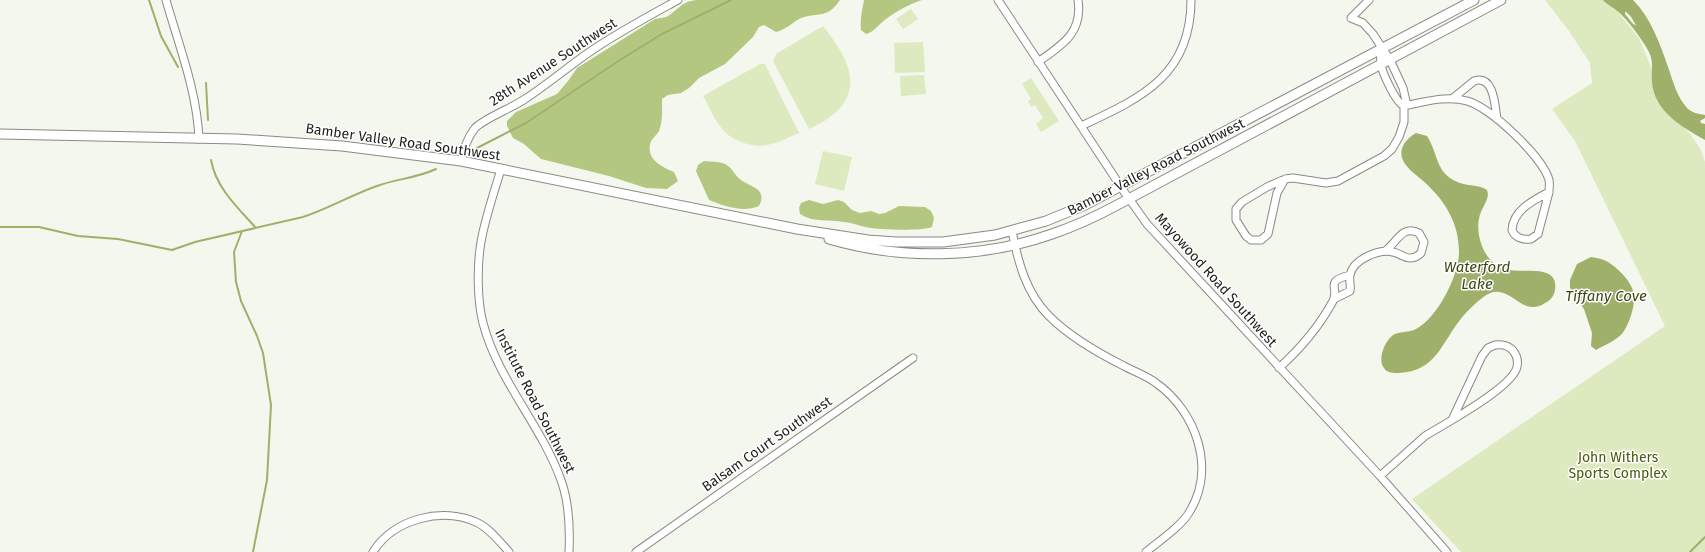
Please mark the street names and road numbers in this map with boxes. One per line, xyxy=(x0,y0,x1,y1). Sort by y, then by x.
street label: 28th Avenue Southwest xyxy=(486,14,621,110)
street label: Bamber Valley Road Southwest xyxy=(1065,114,1248,219)
street label: Bamber Valley Road Southwest xyxy=(304,120,502,164)
street label: Mayowood Road Southwest xyxy=(1151,210,1281,351)
street label: Institute Road Southwest xyxy=(491,326,579,477)
street label: Balsam Court Southwest xyxy=(699,392,836,495)

